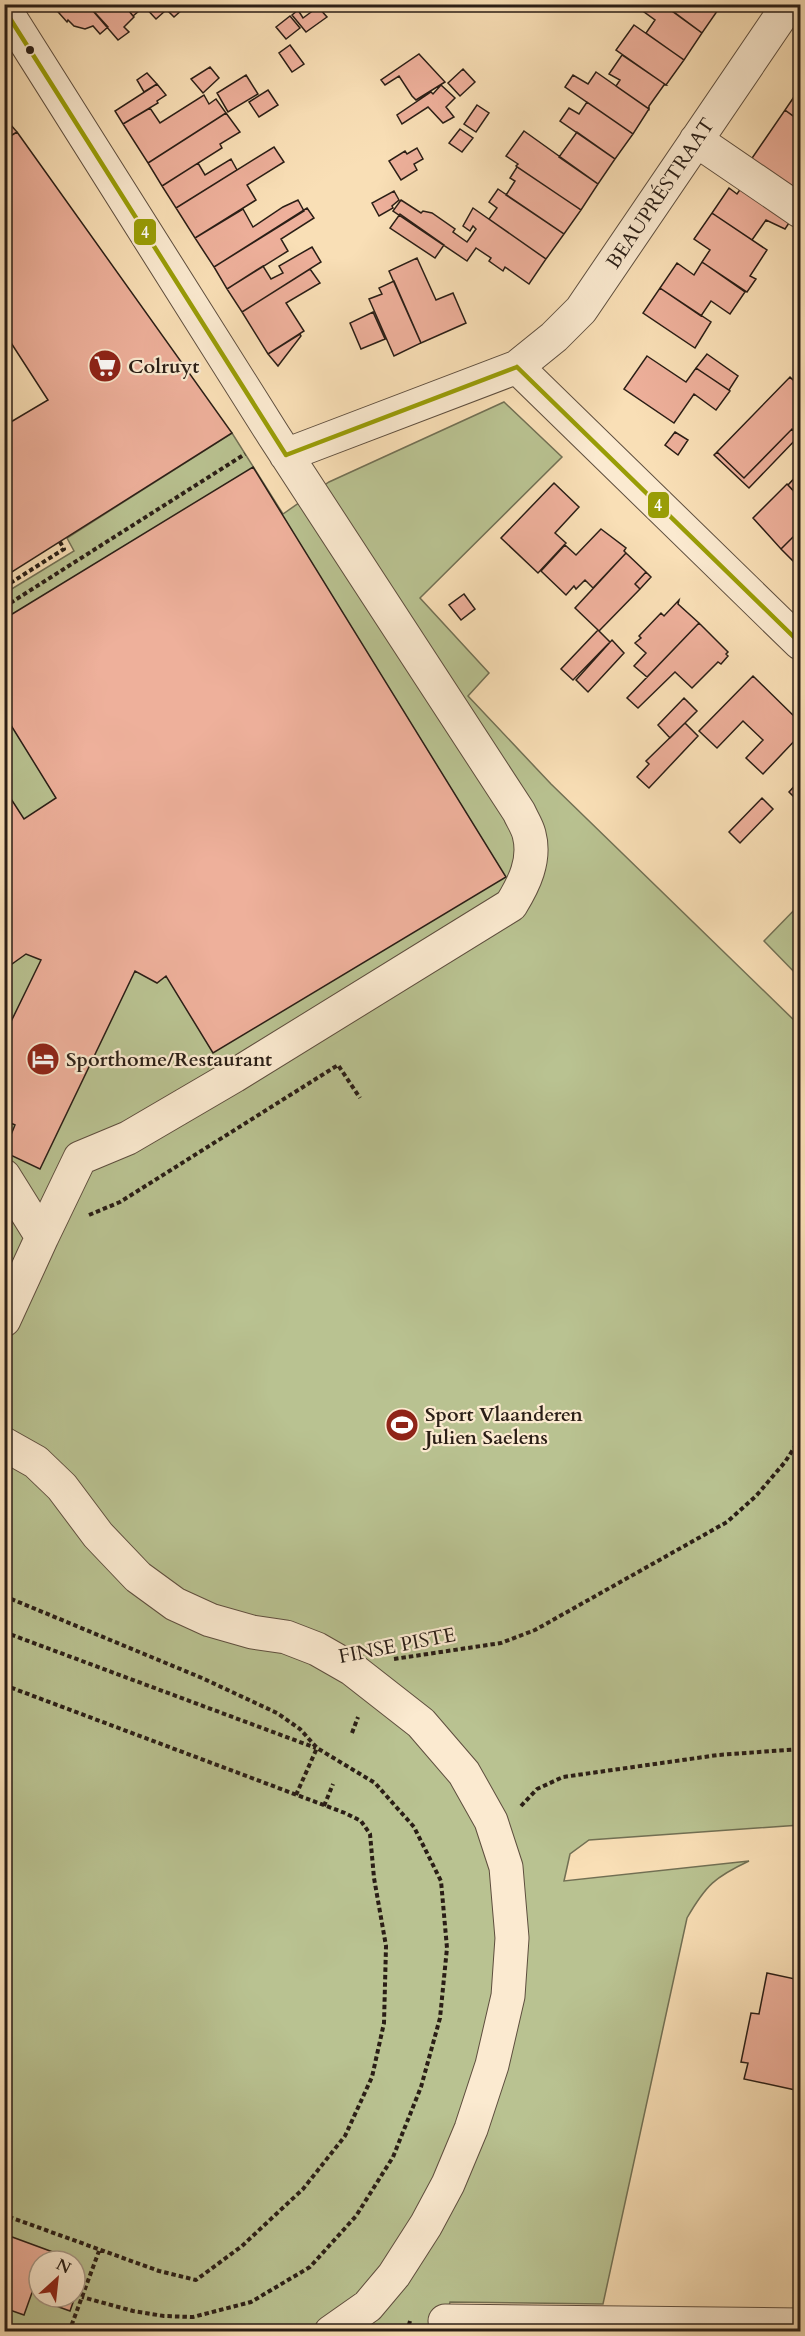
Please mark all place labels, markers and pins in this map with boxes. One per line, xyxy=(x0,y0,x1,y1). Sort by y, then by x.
unlabelled marker xyxy=(24,44,36,56)
supermarket icon: Colruyt xyxy=(87,348,123,384)
place label: Colruyt xyxy=(128,353,199,380)
hotel icon: Sporthome/Restaurant xyxy=(25,1041,61,1077)
place label: Sporthome/Restaurant xyxy=(66,1046,272,1073)
place label: Sport Vlaanderen Julien Saelens xyxy=(422,1401,583,1451)
sports icon: Sport Vlaanderen Julien Saelens xyxy=(384,1407,420,1443)

